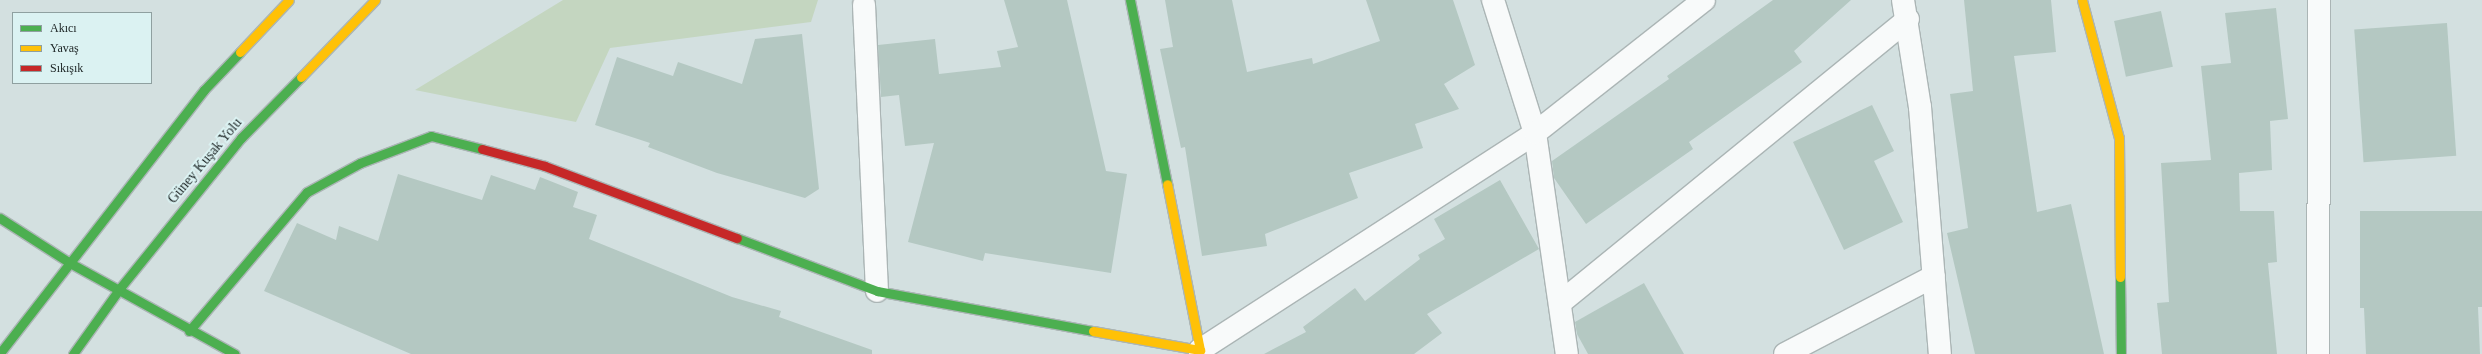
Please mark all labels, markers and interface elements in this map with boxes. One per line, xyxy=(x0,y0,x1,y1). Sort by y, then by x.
legend xyxy=(12,12,152,84)
text: Akıcı xyxy=(50,21,77,35)
text: Yavaş xyxy=(50,41,79,55)
text: Sıkışık xyxy=(50,61,83,75)
street label: Güney Kuşak Yolu xyxy=(164,115,246,207)

